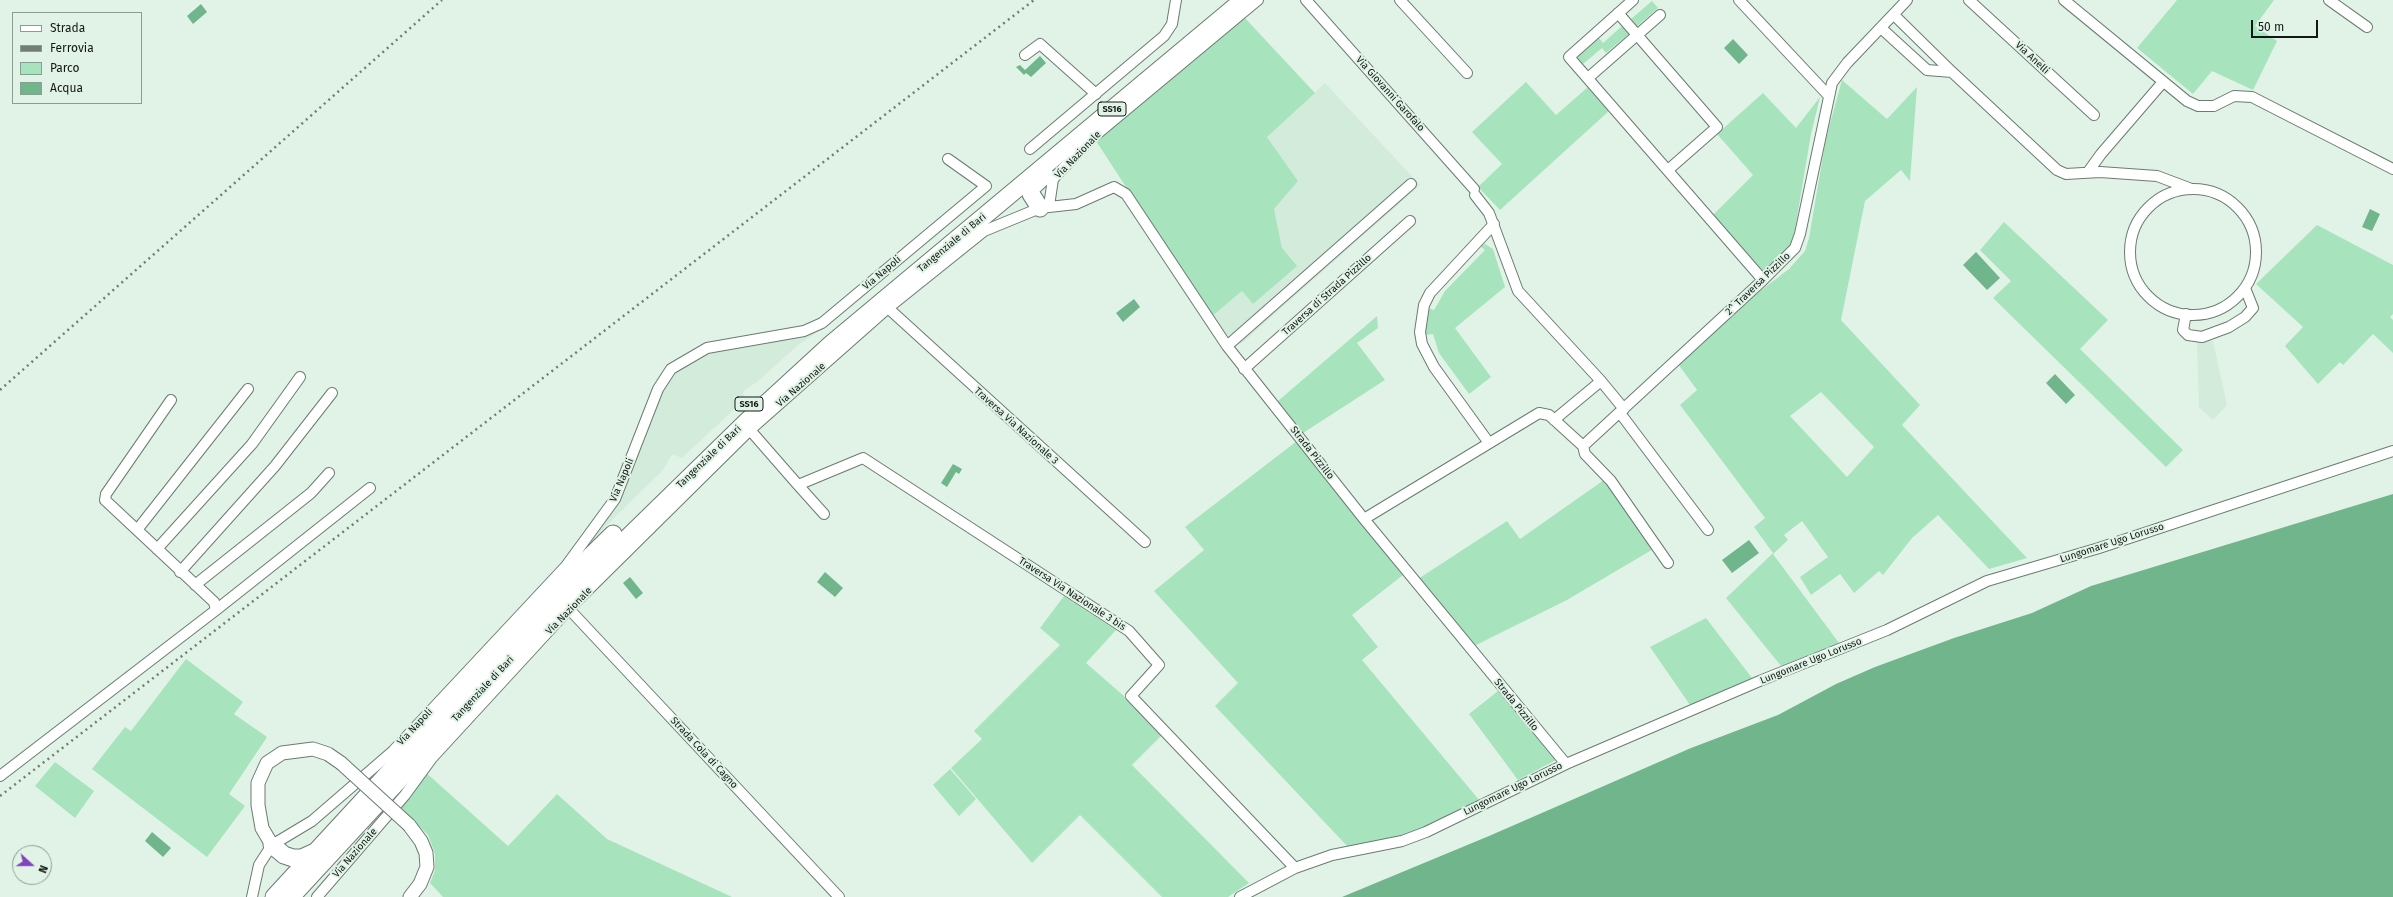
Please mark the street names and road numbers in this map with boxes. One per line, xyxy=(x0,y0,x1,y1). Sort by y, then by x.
street label: Via Anelli xyxy=(2012,39,2052,77)
street label: Via Giovanni Garofalo xyxy=(1353,54,1427,134)
road number: SS16 xyxy=(1098,102,1126,116)
street label: Via Nazionale xyxy=(1052,129,1104,181)
street label: Tangenziale di Bari xyxy=(915,211,989,275)
street label: 2^ Traversa Pizzillo xyxy=(1723,250,1793,318)
street label: Traversa di Strada Pizzillo xyxy=(1280,252,1374,338)
street label: Via Napoli xyxy=(860,254,904,292)
street label: Via Nazionale xyxy=(774,360,828,410)
street label: Traversa Via Nazionale 3 xyxy=(971,385,1061,467)
road number: SS16 xyxy=(735,397,763,411)
street label: Tangenziale di Bari xyxy=(674,423,744,491)
street label: Strada Pizzillo xyxy=(1288,424,1336,482)
street label: Via Napoli xyxy=(607,456,637,504)
street label: Lungomare Ugo Lorusso xyxy=(2059,521,2165,565)
street label: Traversa Via Nazionale 3 bis xyxy=(1016,555,1128,633)
street label: Via Nazionale xyxy=(543,585,595,637)
street label: Lungomare Ugo Lorusso xyxy=(1758,635,1864,687)
street label: Tangenziale di Bari xyxy=(449,654,517,724)
street label: Strada Pizzillo xyxy=(1491,676,1541,734)
street label: Via Napoli xyxy=(395,706,435,748)
street label: Strada Cola di Cagno xyxy=(668,715,740,791)
street label: Lungomare Ugo Lorusso xyxy=(1462,760,1564,818)
street label: Via Nazionale xyxy=(330,826,380,880)

